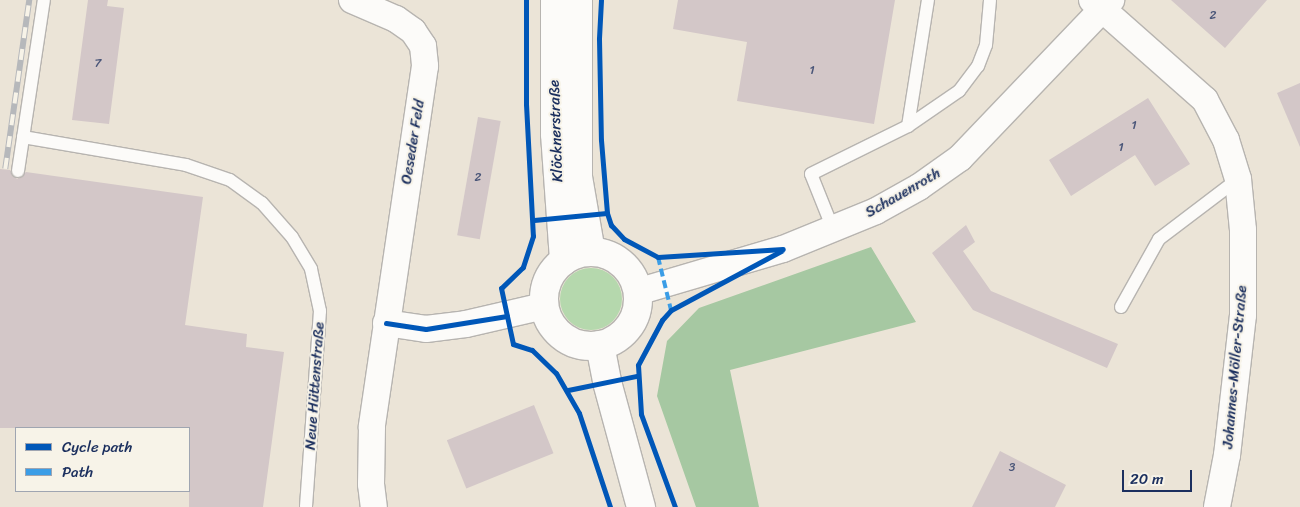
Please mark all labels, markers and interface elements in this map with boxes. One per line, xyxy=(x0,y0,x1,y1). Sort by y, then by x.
house number: 2 xyxy=(1210,9,1216,23)
house number: 7 xyxy=(95,57,101,71)
house number: 1 xyxy=(809,64,815,78)
street label: Klöcknerstraße xyxy=(545,80,567,182)
street label: Oeseder Feld xyxy=(397,98,429,186)
house number: 1 xyxy=(1131,119,1137,133)
house number: 1 xyxy=(1118,141,1124,155)
street label: Schauenroth xyxy=(862,164,944,222)
house number: 2 xyxy=(475,171,481,185)
street label: Johannes-Möller-Straße xyxy=(1219,285,1251,449)
street label: Neue Hüttenstraße xyxy=(302,321,328,451)
legend xyxy=(15,427,190,492)
text: Cycle path xyxy=(62,434,132,460)
text: Path xyxy=(62,459,93,485)
scale bar xyxy=(1125,460,1195,492)
house number: 3 xyxy=(1009,461,1015,475)
text: 20 m xyxy=(1130,466,1164,492)

